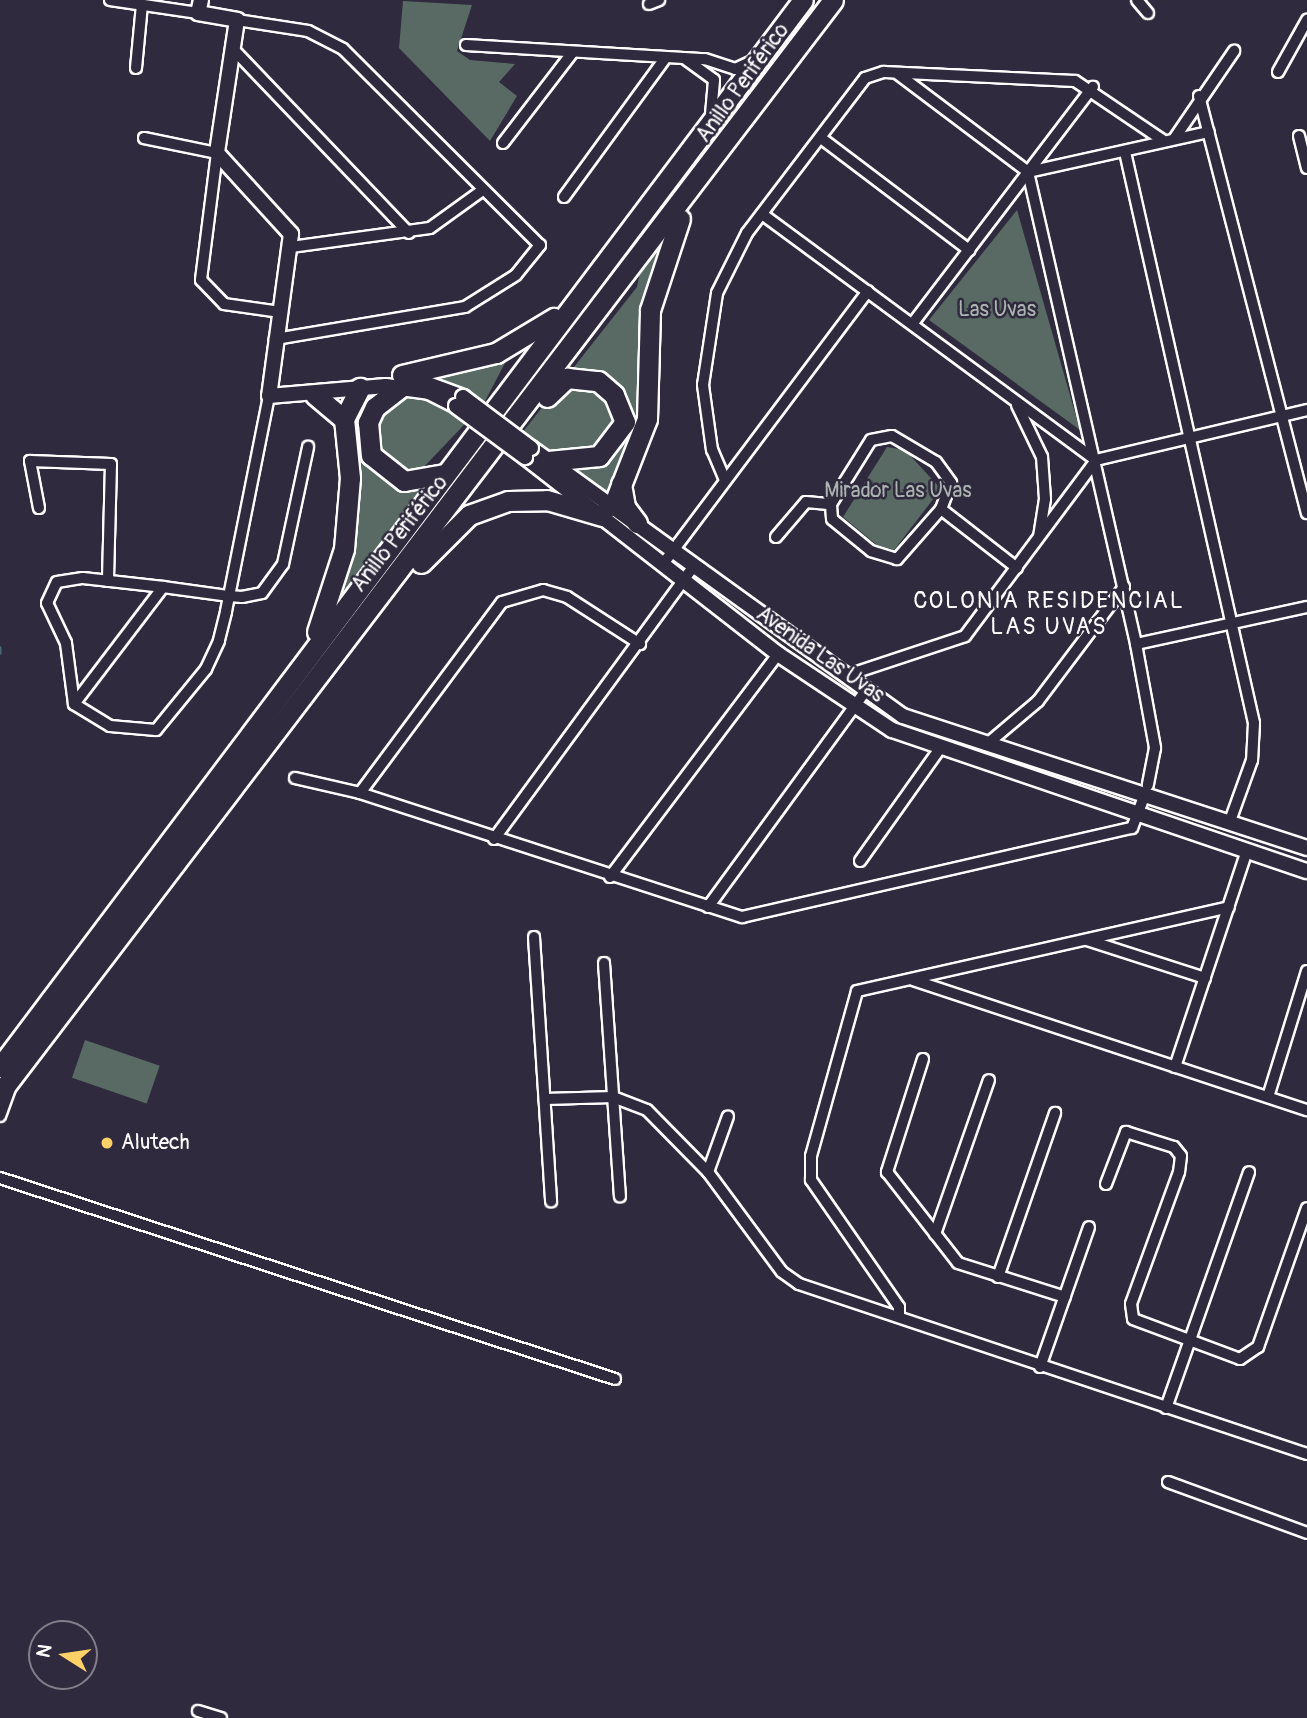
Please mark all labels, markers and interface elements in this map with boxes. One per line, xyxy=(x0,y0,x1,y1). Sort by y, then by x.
street label: Anillo Periférico xyxy=(691,19,795,147)
park label: Las Uvas xyxy=(958,297,1036,323)
street label: Anillo Periférico xyxy=(347,471,453,597)
park label: Mirador Las Uvas xyxy=(824,478,972,504)
district label: COLONIA RESIDENCIAL LAS UVAS xyxy=(916,587,1182,641)
street label: Avenida Las Uvas xyxy=(751,602,889,708)
place label: Alutech xyxy=(121,1130,190,1156)
marker: Alutech xyxy=(99,1135,115,1151)
north arrow xyxy=(28,1620,98,1690)
text: N xyxy=(31,1642,57,1660)

